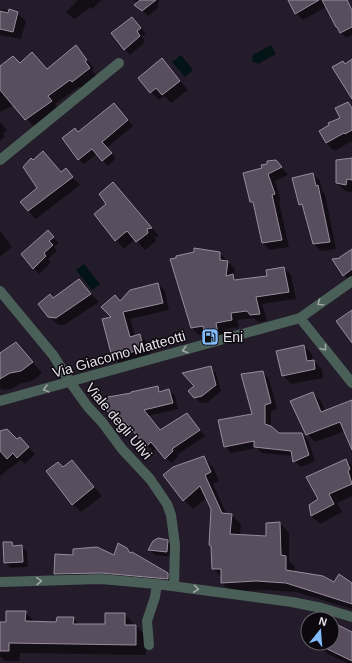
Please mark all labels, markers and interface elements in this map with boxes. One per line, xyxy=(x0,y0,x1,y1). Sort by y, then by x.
one-way arrow xyxy=(317,298,324,306)
street label: Via Giacomo Matteotti xyxy=(51,327,187,381)
fuel station icon: Eni xyxy=(200,327,220,347)
place label: Eni xyxy=(223,329,243,345)
one-way arrow xyxy=(320,344,327,351)
one-way arrow xyxy=(182,345,189,354)
street label: Viale degli Ulivi xyxy=(82,380,156,462)
one-way arrow xyxy=(43,384,50,392)
one-way arrow xyxy=(36,576,42,585)
one-way arrow xyxy=(193,584,199,593)
north arrow xyxy=(300,611,340,651)
text: N xyxy=(317,615,329,628)

